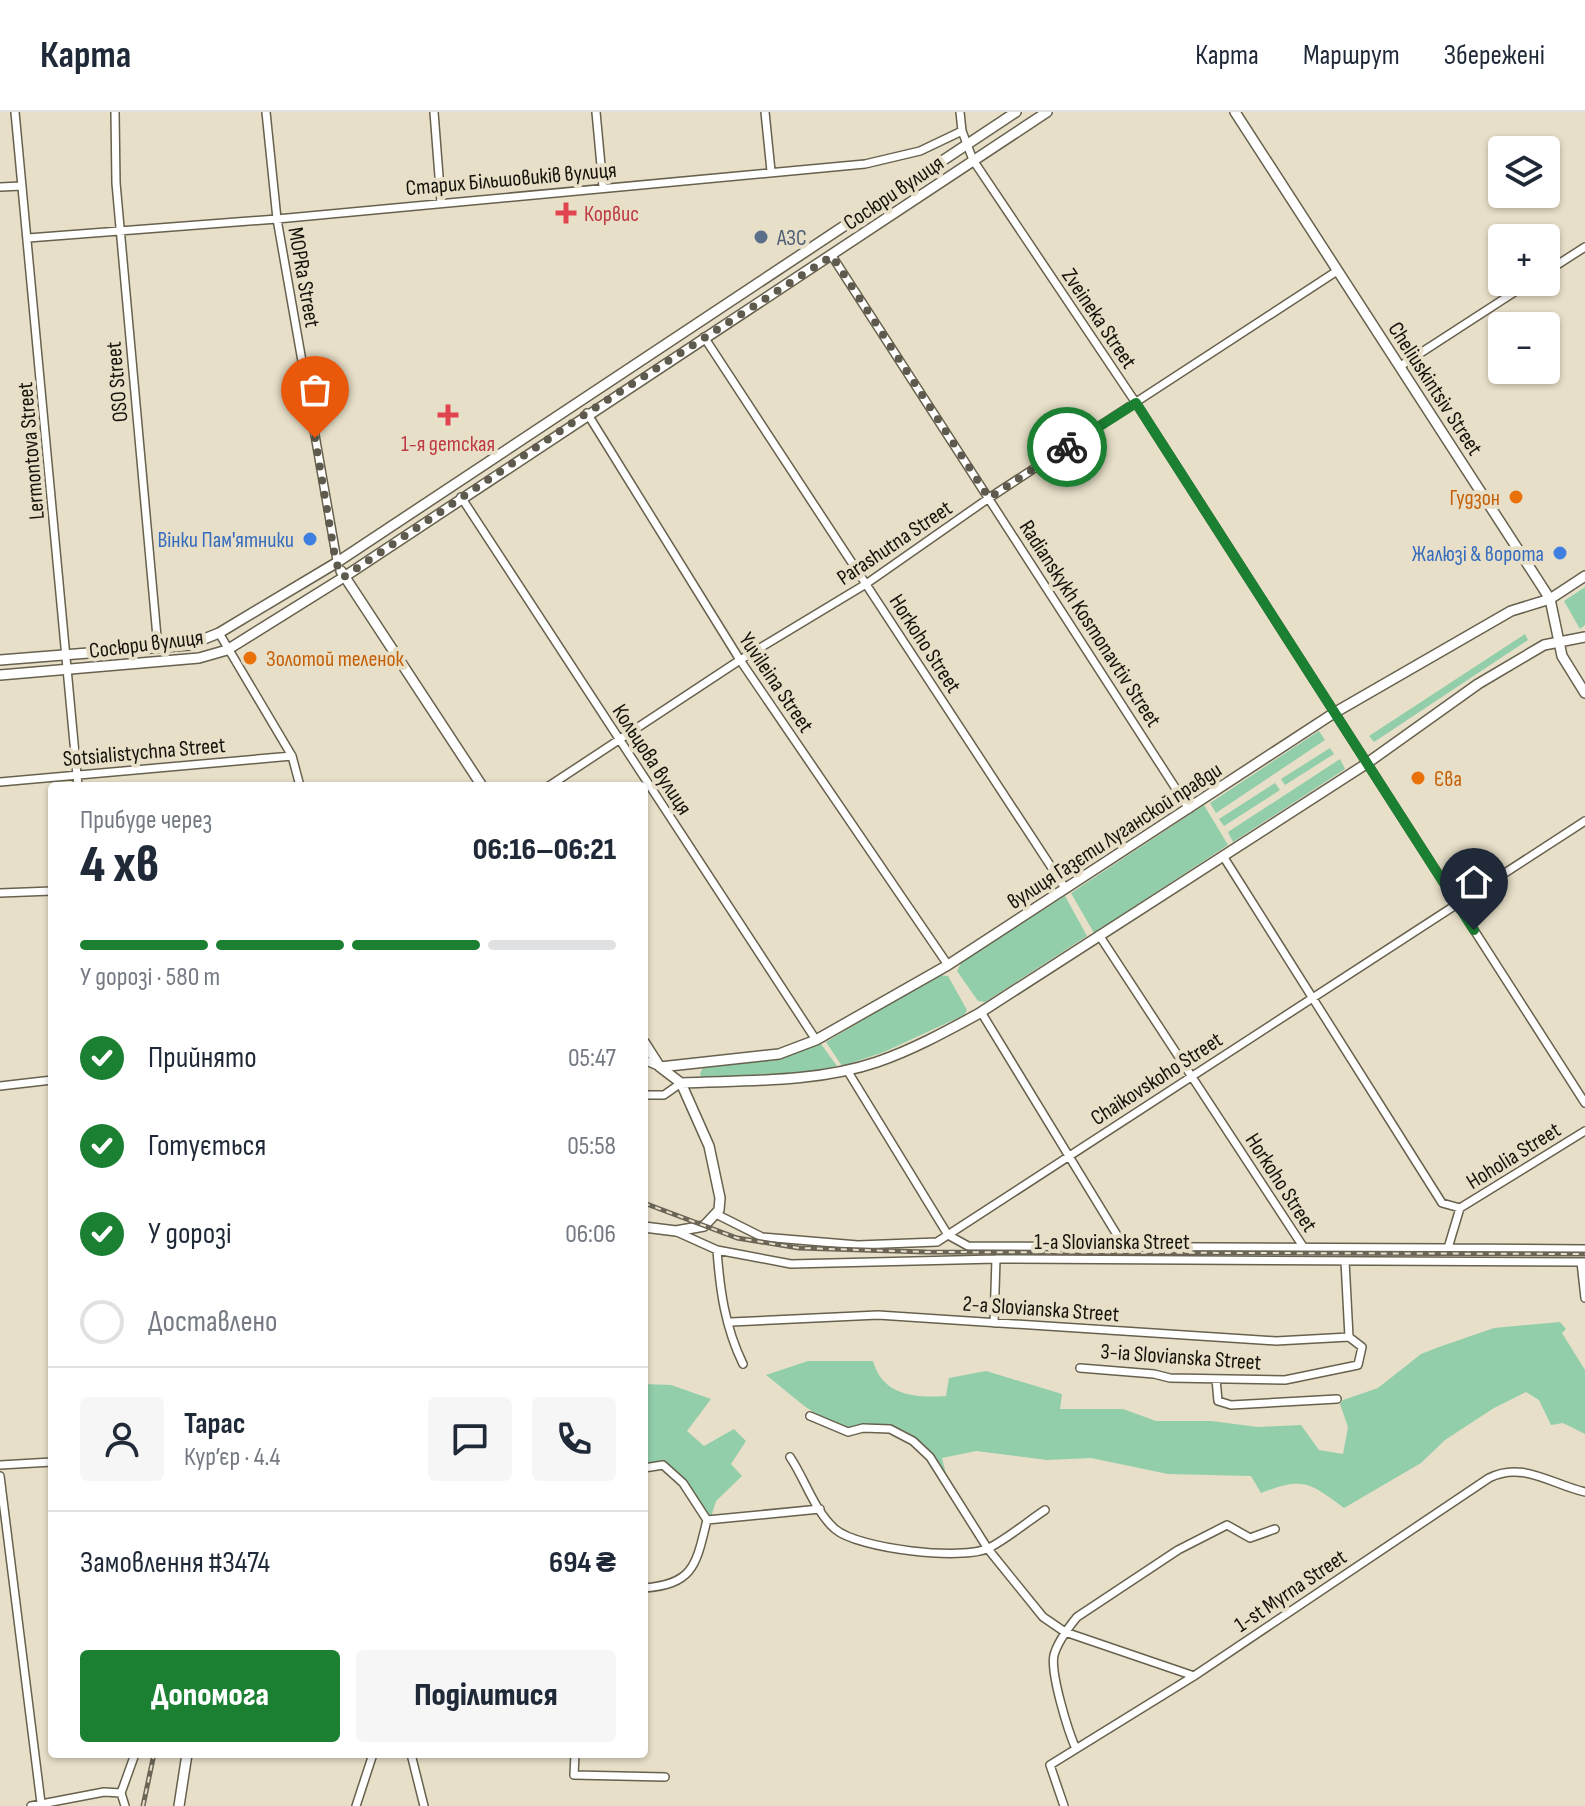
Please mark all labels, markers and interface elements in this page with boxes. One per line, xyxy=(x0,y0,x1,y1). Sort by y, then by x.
text: Карта xyxy=(40,33,131,78)
text: Карта xyxy=(1195,39,1259,72)
text: Маршрут xyxy=(1303,39,1400,72)
text: Збережені xyxy=(1444,39,1545,72)
map controls xyxy=(1488,136,1560,384)
button: layers xyxy=(1488,136,1560,208)
street label: Сосюри вулиця xyxy=(839,150,949,237)
street label: Старих Більшовиків вулиця xyxy=(405,157,618,202)
place label: Корвис xyxy=(584,201,639,228)
marker: Корвис xyxy=(555,202,577,224)
button: + xyxy=(1488,224,1560,296)
street label: MOPRa Street xyxy=(281,225,326,330)
place label: АЗС xyxy=(776,225,807,252)
marker: АЗС xyxy=(752,228,770,246)
street label: Zveineka Street xyxy=(1055,264,1142,374)
button: − xyxy=(1488,312,1560,384)
street label: Cheliuskintsiv Street xyxy=(1382,317,1488,461)
street label: OSO Street xyxy=(100,340,134,423)
pin xyxy=(281,356,349,438)
icon: bag xyxy=(293,368,337,412)
street label: Lermontova Street xyxy=(12,381,51,521)
marker: 1-я детская xyxy=(437,404,459,426)
courier xyxy=(1027,407,1107,487)
icon: bike xyxy=(1045,425,1089,469)
place label: 1-я детская xyxy=(401,431,495,458)
place label: Гудзон xyxy=(1450,485,1500,512)
marker: Гудзон xyxy=(1507,488,1525,506)
street label: Parashutna Street xyxy=(832,495,958,592)
street label: Radianskykh Kosmonavtiv Street xyxy=(1013,515,1167,733)
place label: Вінки Пам'ятники xyxy=(157,527,294,554)
marker: Вінки Пам'ятники xyxy=(301,530,319,548)
place label: Жалюзі & ворота xyxy=(1412,541,1544,568)
marker: Жалюзі & ворота xyxy=(1551,544,1569,562)
street label: Horkoho Street xyxy=(883,589,967,698)
street label: Сосюри вулиця xyxy=(88,624,205,665)
street label: Yuvileina Street xyxy=(732,628,819,738)
place label: Золотой теленок xyxy=(266,646,405,673)
marker: Золотой теленок xyxy=(241,649,259,667)
street label: Кольцова вулиця xyxy=(606,699,698,820)
street label: Sotsialistychna Street xyxy=(62,732,227,773)
street label: вулиця Газєти Луганской правди xyxy=(1003,757,1227,916)
place label: Єва xyxy=(1434,766,1462,793)
marker: Єва xyxy=(1409,769,1427,787)
text: Прибуде через xyxy=(80,805,212,836)
text: 06:16–06:21 xyxy=(473,832,616,868)
text: 4 хв xyxy=(80,834,159,897)
pin xyxy=(1440,848,1508,930)
icon: home xyxy=(1452,860,1496,904)
text: У дорозі · 580 m xyxy=(80,962,220,993)
street label: Chaikovskoho Street xyxy=(1086,1026,1228,1132)
icon: check xyxy=(80,1036,124,1080)
text: Прийнято xyxy=(148,1040,257,1076)
text: 05:47 xyxy=(568,1043,616,1074)
street label: Hoholia Street xyxy=(1462,1117,1566,1196)
icon: check xyxy=(80,1124,124,1168)
text: Готується xyxy=(148,1128,266,1164)
street label: Horkoho Street xyxy=(1239,1128,1323,1237)
text: 05:58 xyxy=(567,1131,616,1162)
icon: check xyxy=(80,1212,124,1256)
text: У дорозі xyxy=(148,1216,232,1252)
text: 06:06 xyxy=(565,1219,616,1250)
street label: 1-a Slovianska Street xyxy=(1034,1229,1190,1256)
street label: 2-a Slovianska Street xyxy=(962,1291,1120,1328)
text: Доставлено xyxy=(148,1304,278,1340)
street label: 3-ia Slovianska Street xyxy=(1100,1338,1262,1377)
button: person xyxy=(80,1397,164,1481)
button: chat xyxy=(428,1397,512,1481)
button: phone xyxy=(532,1397,616,1481)
text: Тарас xyxy=(184,1406,245,1442)
text: Кур’єр · 4.4 xyxy=(184,1442,280,1473)
street label: 1-st Myrna Street xyxy=(1230,1544,1352,1639)
text: Замовлення #3474 xyxy=(80,1545,270,1581)
text: 694 ₴ xyxy=(549,1545,616,1581)
button: Допомога xyxy=(80,1650,340,1742)
button: Поділитися xyxy=(356,1650,616,1742)

